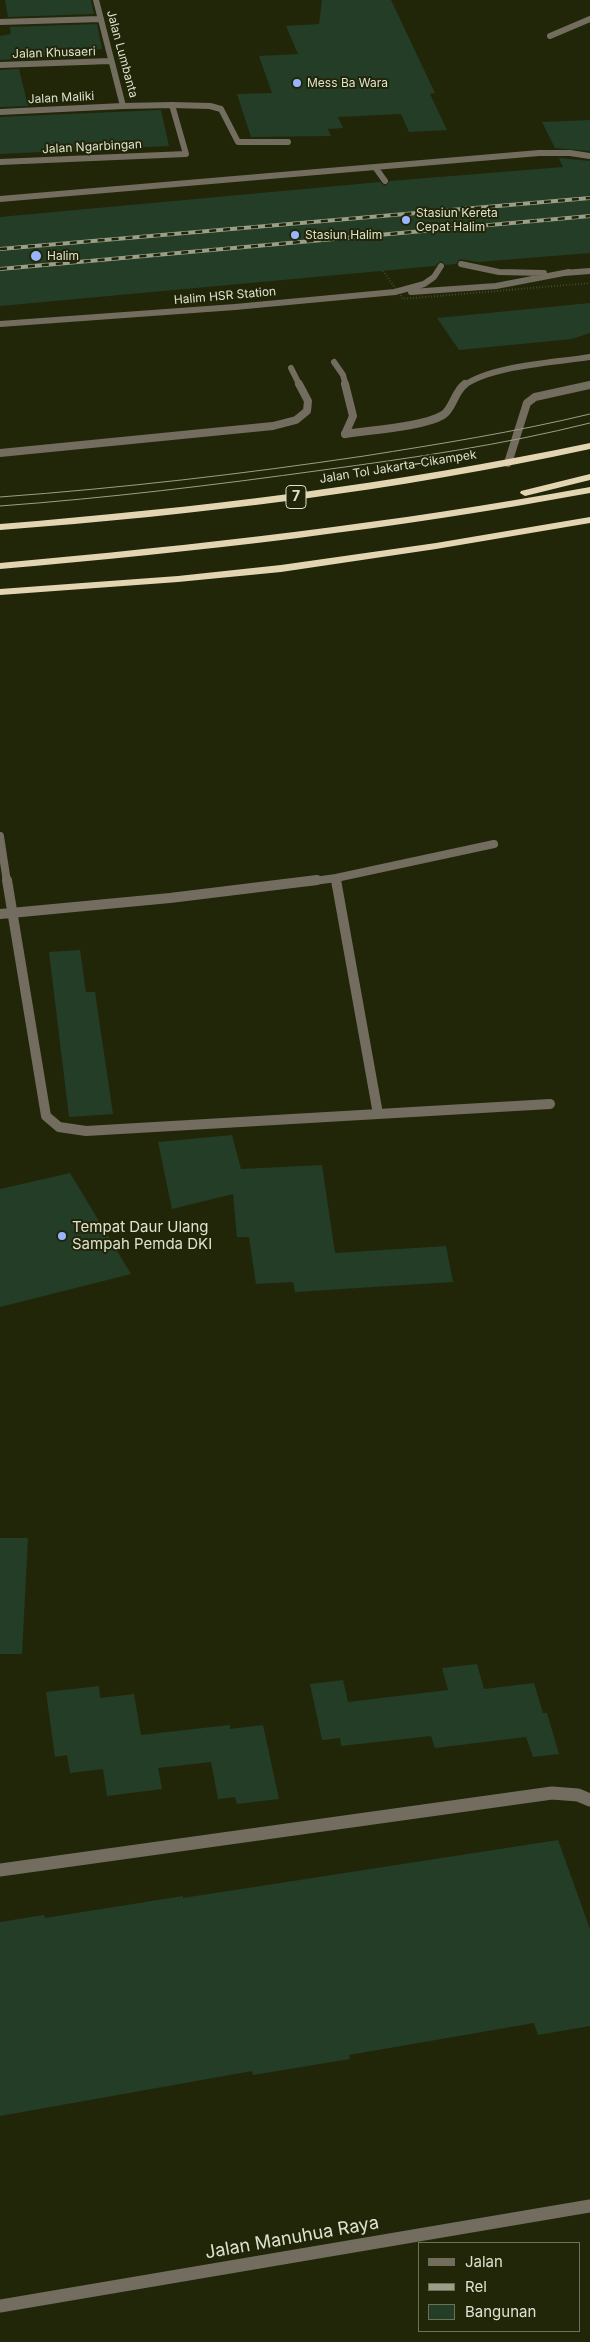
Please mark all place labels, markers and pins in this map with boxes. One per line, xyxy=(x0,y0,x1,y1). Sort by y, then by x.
place label: Mess Ba Wara xyxy=(307,76,388,90)
marker: Mess Ba Wara xyxy=(291,77,303,89)
place label: Stasiun Kereta Cepat Halim xyxy=(416,206,498,234)
marker: Stasiun Kereta Cepat Halim xyxy=(400,214,412,226)
place label: Stasiun Halim xyxy=(305,228,382,242)
marker: Stasiun Halim xyxy=(289,229,301,241)
marker: Halim xyxy=(29,249,43,263)
place label: Halim xyxy=(47,249,79,263)
place label: Tempat Daur Ulang Sampah Pemda DKI xyxy=(72,1218,212,1253)
marker: Tempat Daur Ulang Sampah Pemda DKI xyxy=(56,1230,68,1242)

